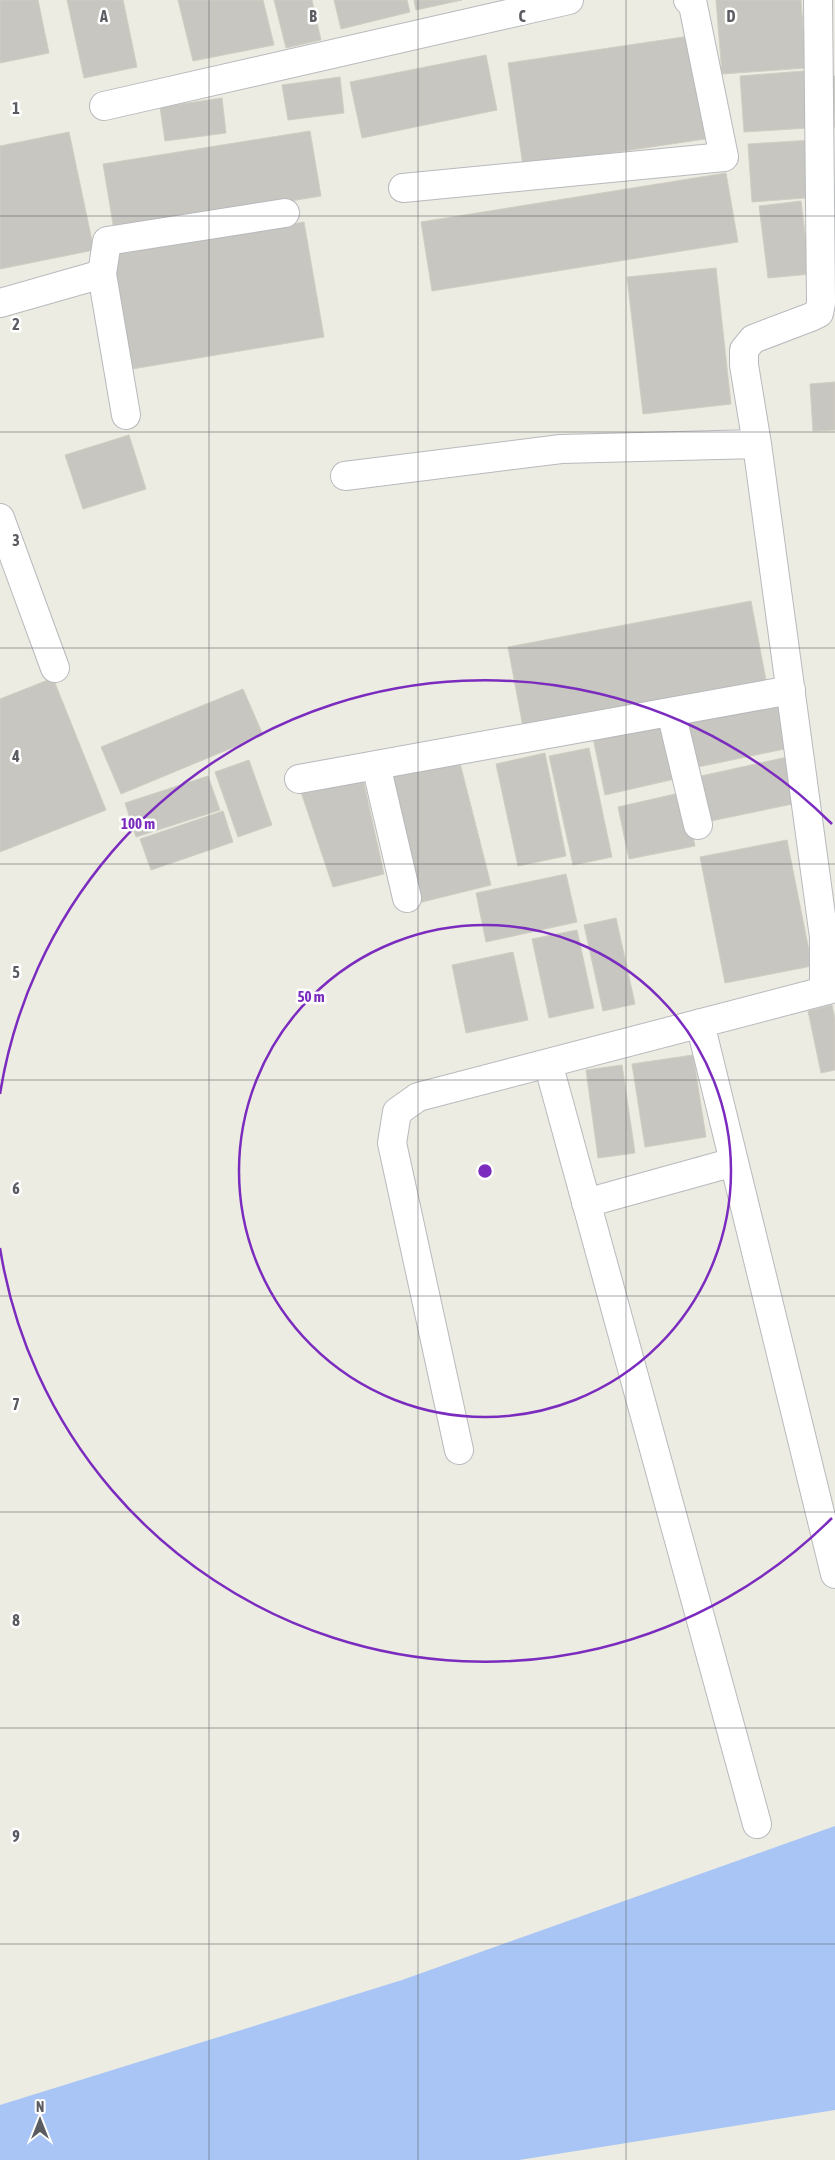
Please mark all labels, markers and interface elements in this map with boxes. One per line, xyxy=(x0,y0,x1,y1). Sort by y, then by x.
text: A xyxy=(99,7,108,25)
text: B xyxy=(309,7,317,25)
text: C xyxy=(518,7,526,25)
text: D xyxy=(727,7,736,25)
text: 1 xyxy=(12,99,20,117)
text: 2 xyxy=(12,315,20,333)
text: 3 xyxy=(12,531,20,549)
text: 4 xyxy=(11,747,20,765)
text: 100 m xyxy=(121,815,155,832)
text: 5 xyxy=(12,963,20,981)
text: 50 m xyxy=(298,988,325,1005)
centre of rings xyxy=(476,1162,494,1180)
text: 6 xyxy=(12,1179,20,1197)
text: 7 xyxy=(12,1395,20,1413)
text: 8 xyxy=(12,1611,20,1629)
text: 9 xyxy=(12,1827,20,1845)
north arrow xyxy=(15,2095,65,2145)
text: N xyxy=(36,2099,44,2115)

